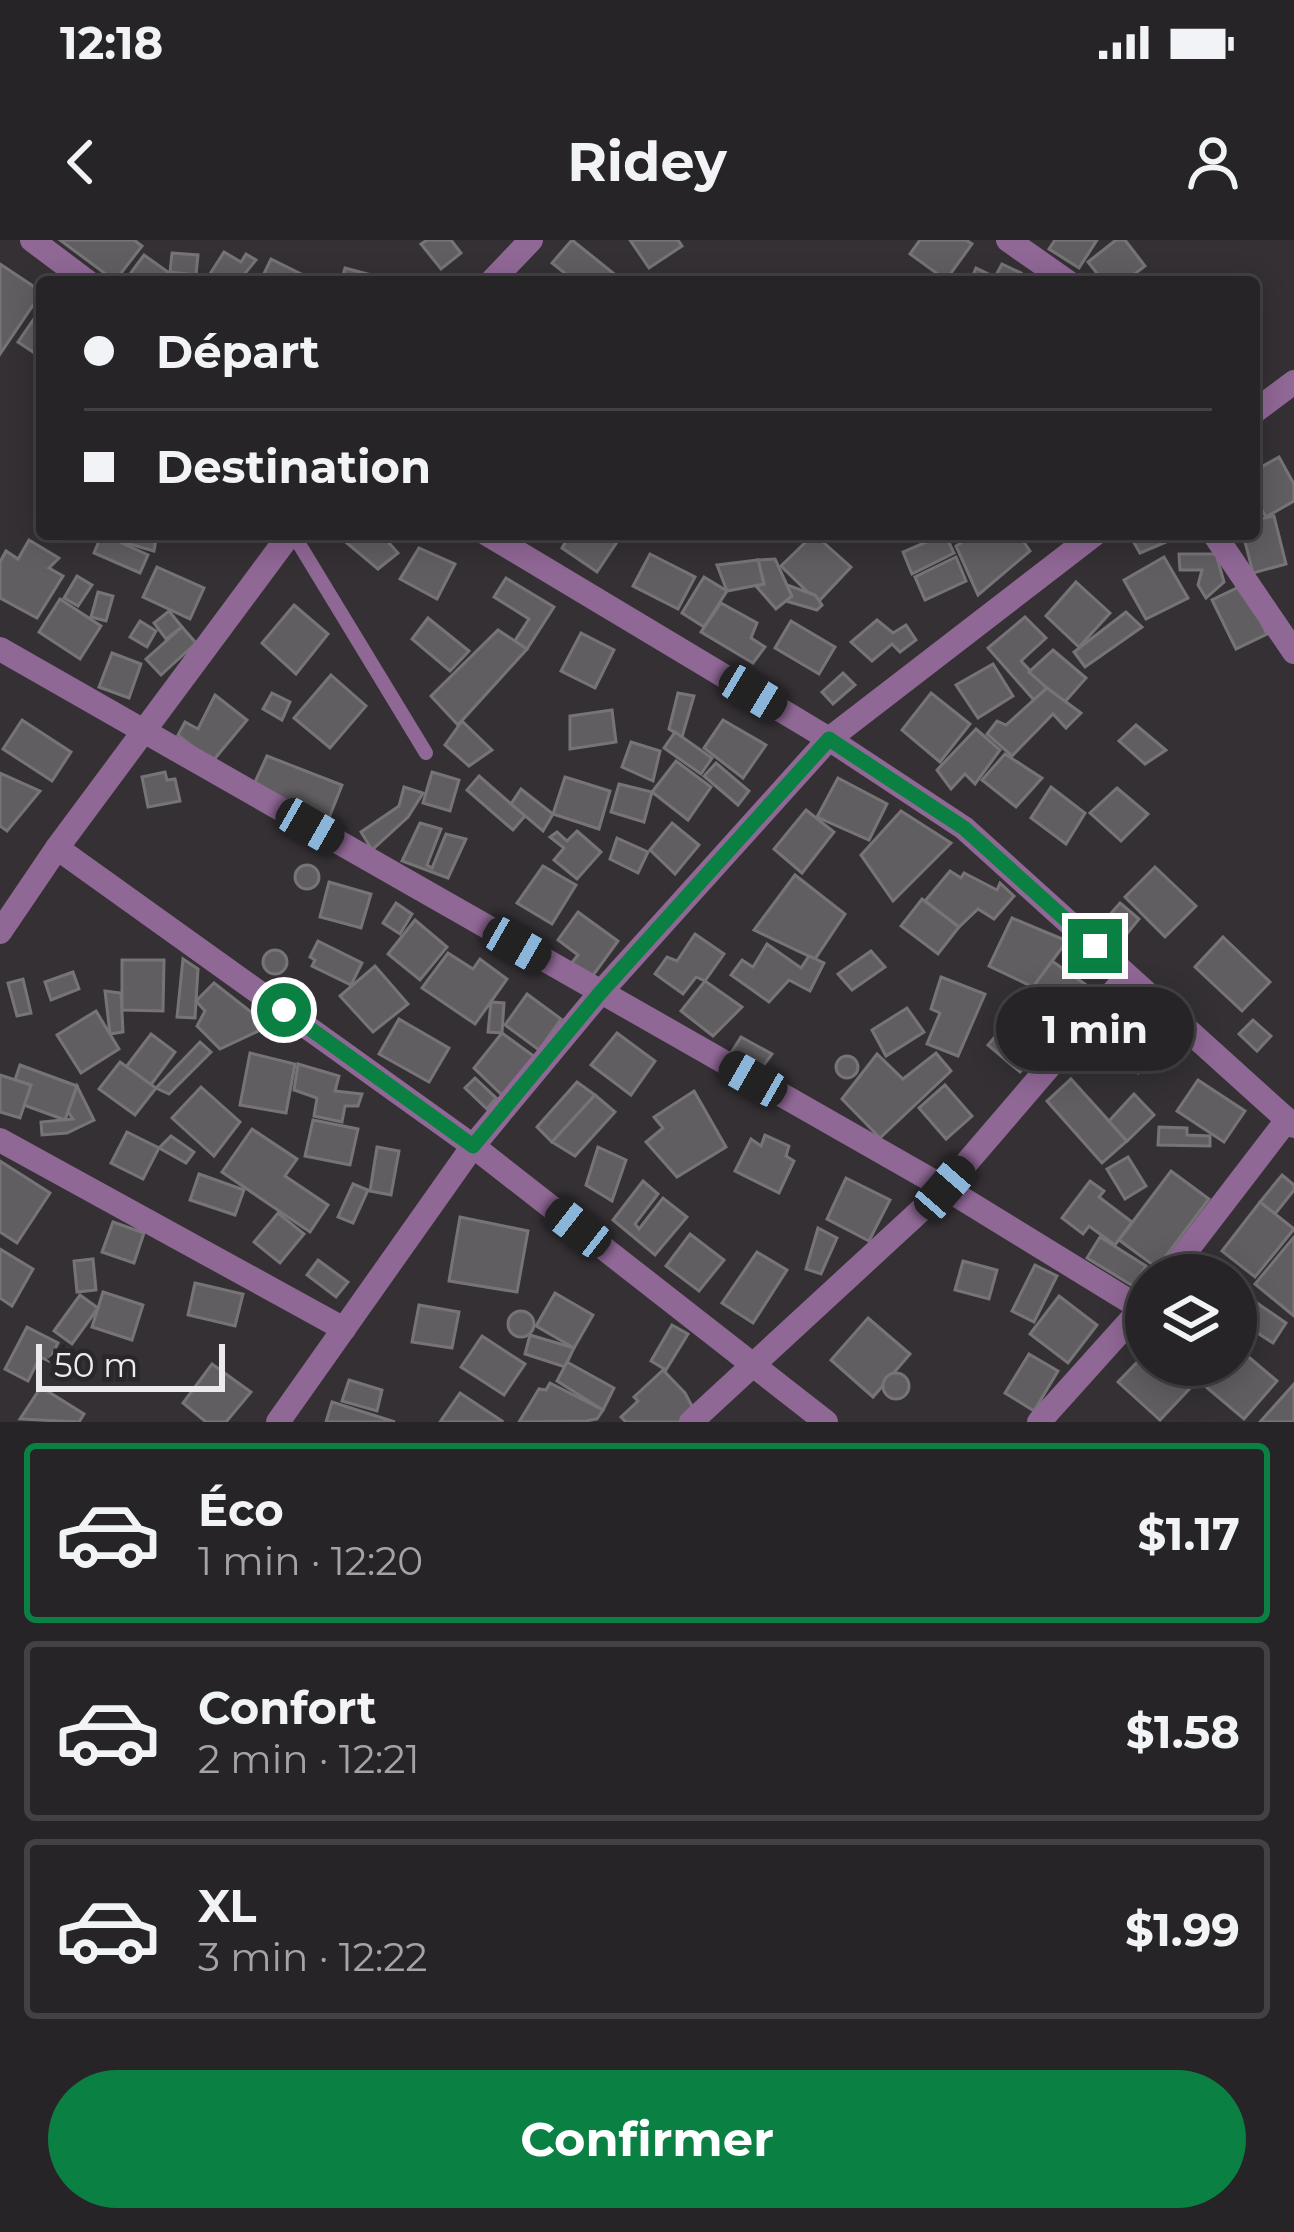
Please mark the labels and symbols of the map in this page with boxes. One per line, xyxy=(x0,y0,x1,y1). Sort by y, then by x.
car xyxy=(713,659,793,727)
car xyxy=(270,792,350,860)
car xyxy=(477,911,557,979)
route end xyxy=(1068,919,1122,973)
route start xyxy=(257,983,311,1037)
callout: 1 min xyxy=(996,988,1194,1072)
car xyxy=(713,1045,793,1113)
car xyxy=(908,1149,982,1227)
car xyxy=(539,1192,617,1264)
scale bar xyxy=(36,1338,225,1391)

